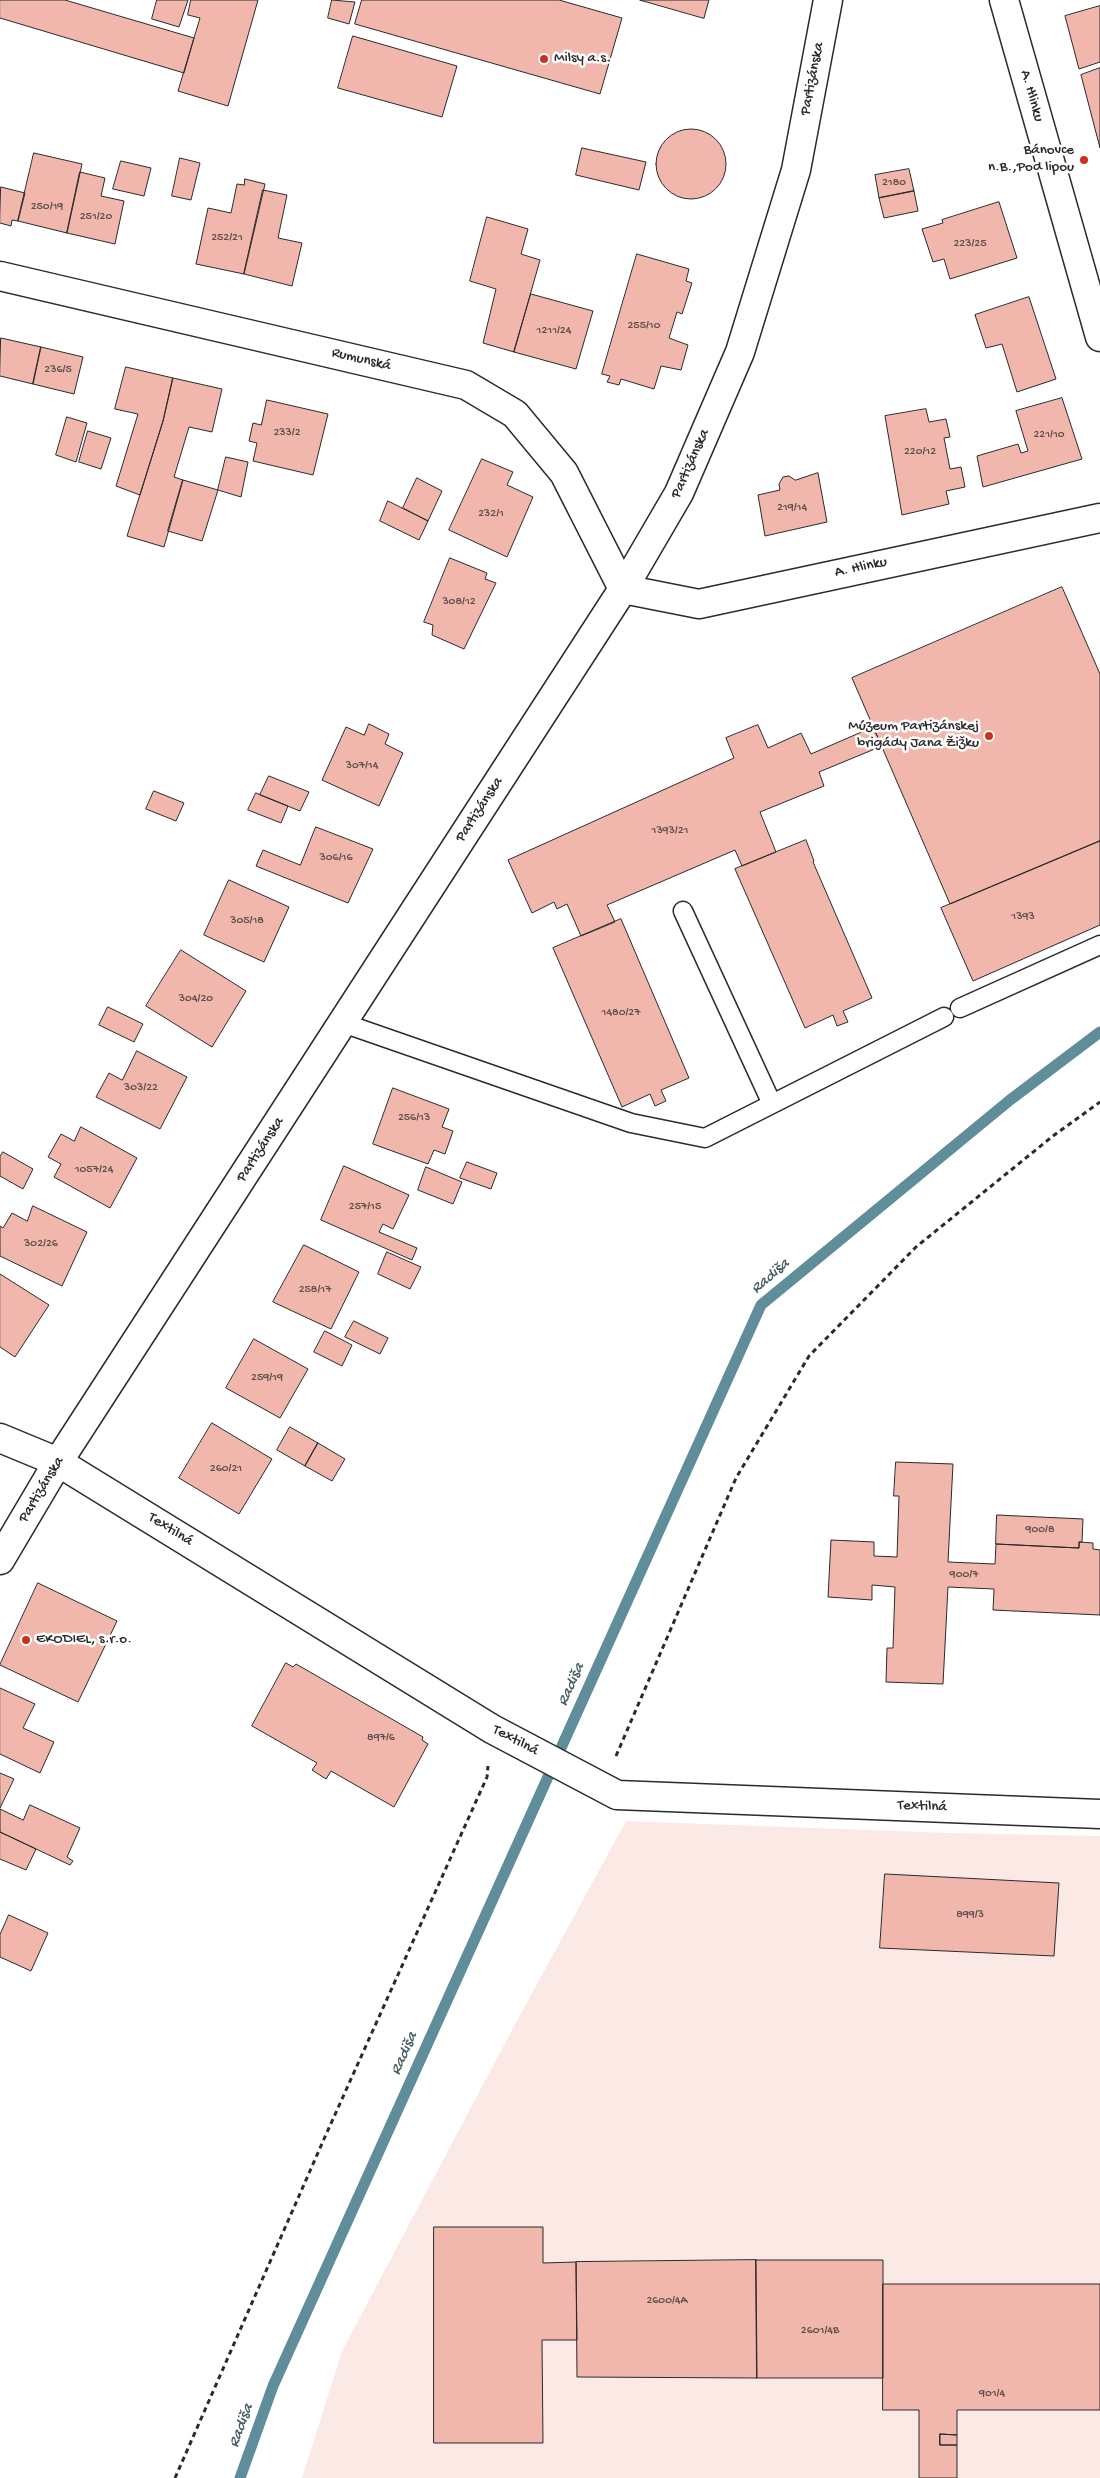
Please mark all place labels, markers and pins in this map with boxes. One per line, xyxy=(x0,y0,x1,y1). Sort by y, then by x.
place label: Milsy a.s. xyxy=(554,50,611,68)
marker: Milsy a.s. xyxy=(538,53,550,65)
place label: Bánovce n.B.,Pod lipou xyxy=(988,142,1074,177)
marker: Bánovce n.B.,Pod lipou xyxy=(1078,154,1090,166)
place label: Múzeum Partizánskej brigády Jana Žižku xyxy=(848,718,979,753)
marker: Múzeum Partizánskej brigády Jana Žižku xyxy=(983,730,995,742)
place label: EKODIEL, s.r.o. xyxy=(36,1631,132,1649)
marker: EKODIEL, s.r.o. xyxy=(20,1634,32,1646)

